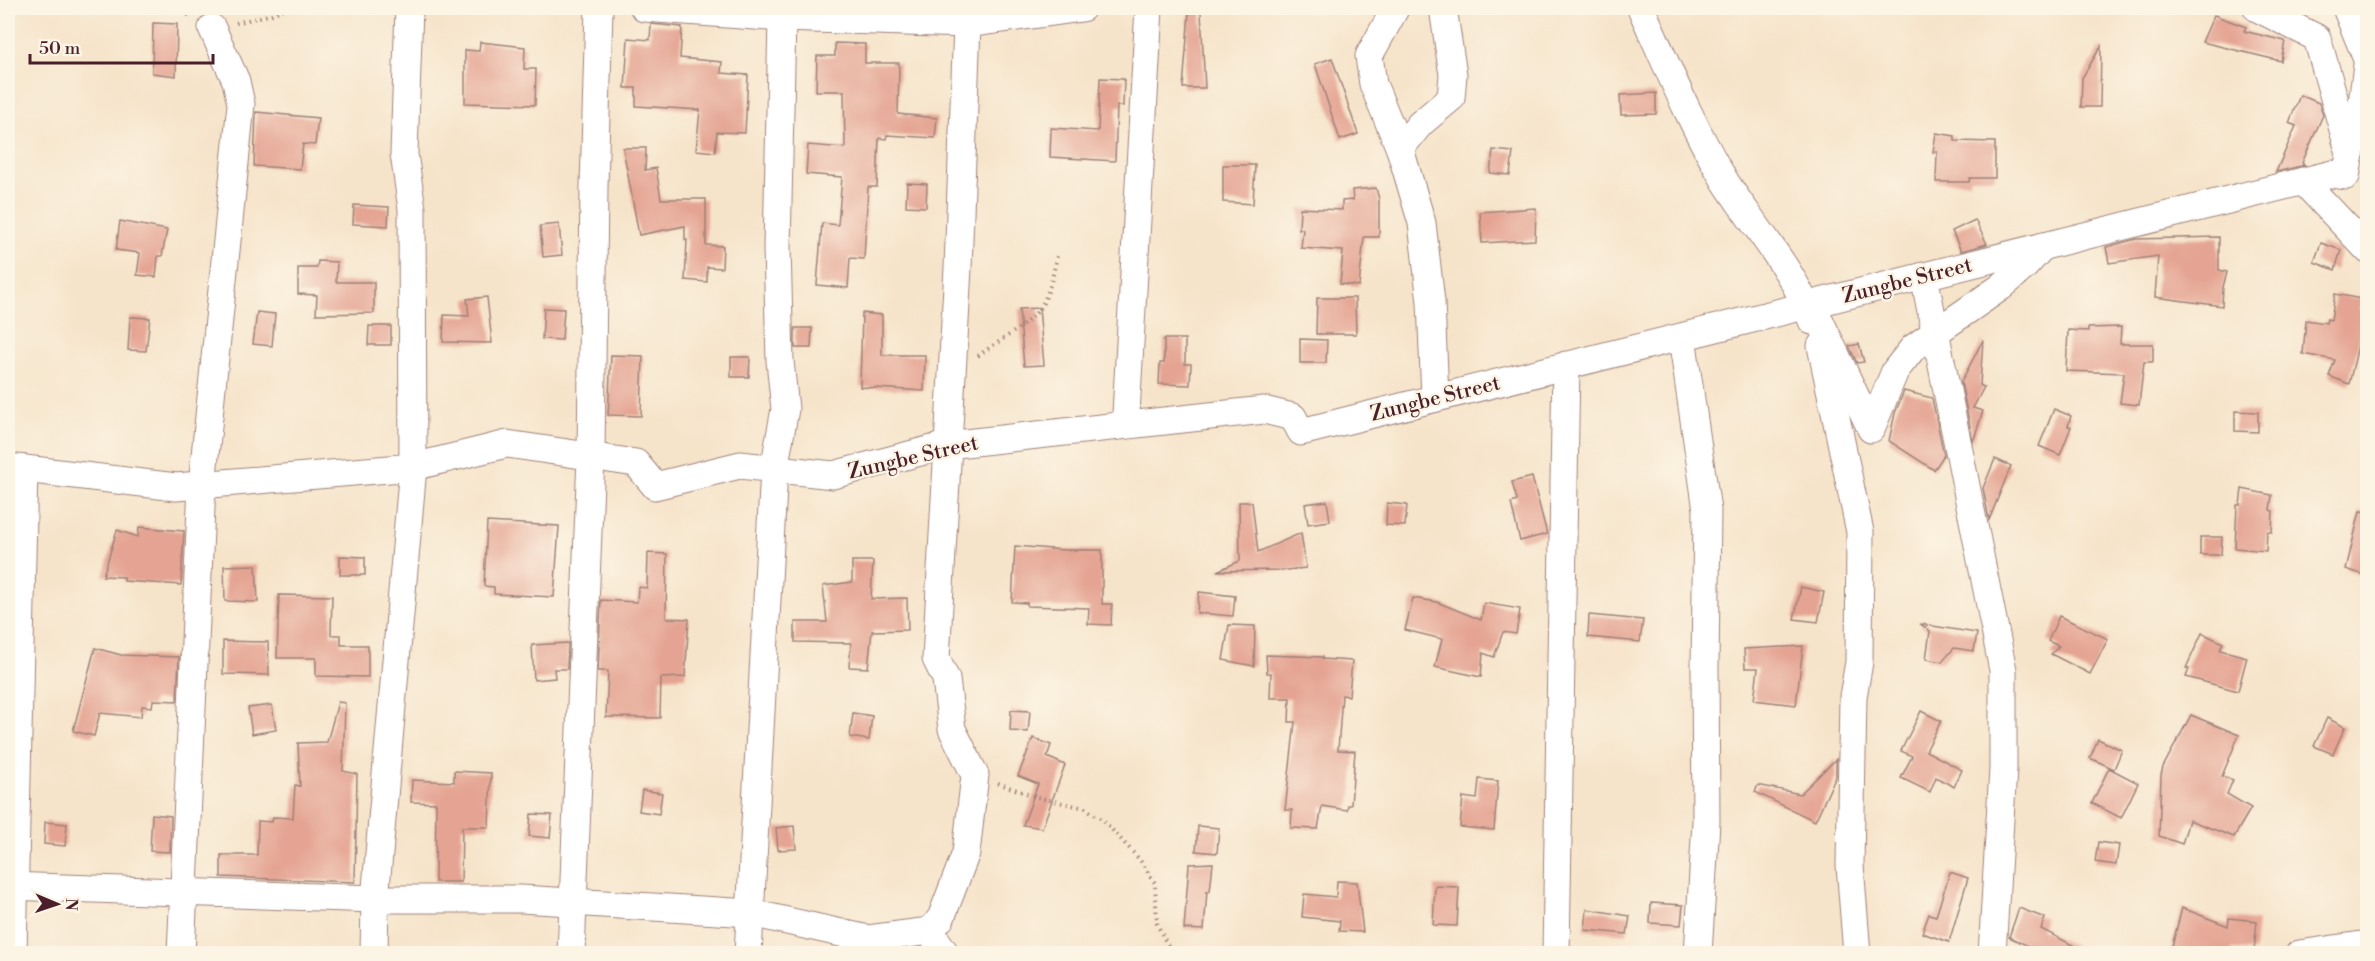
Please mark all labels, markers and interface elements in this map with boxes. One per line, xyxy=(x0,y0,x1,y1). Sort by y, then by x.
scale bar xyxy=(30,27,213,65)
text: 50 m xyxy=(39,37,81,60)
street label: Zungbe Street xyxy=(1840,252,1975,310)
street label: Zungbe Street xyxy=(1368,370,1503,428)
street label: Zungbe Street xyxy=(846,430,981,486)
north arrow xyxy=(27,874,87,934)
text: N xyxy=(61,898,81,912)

